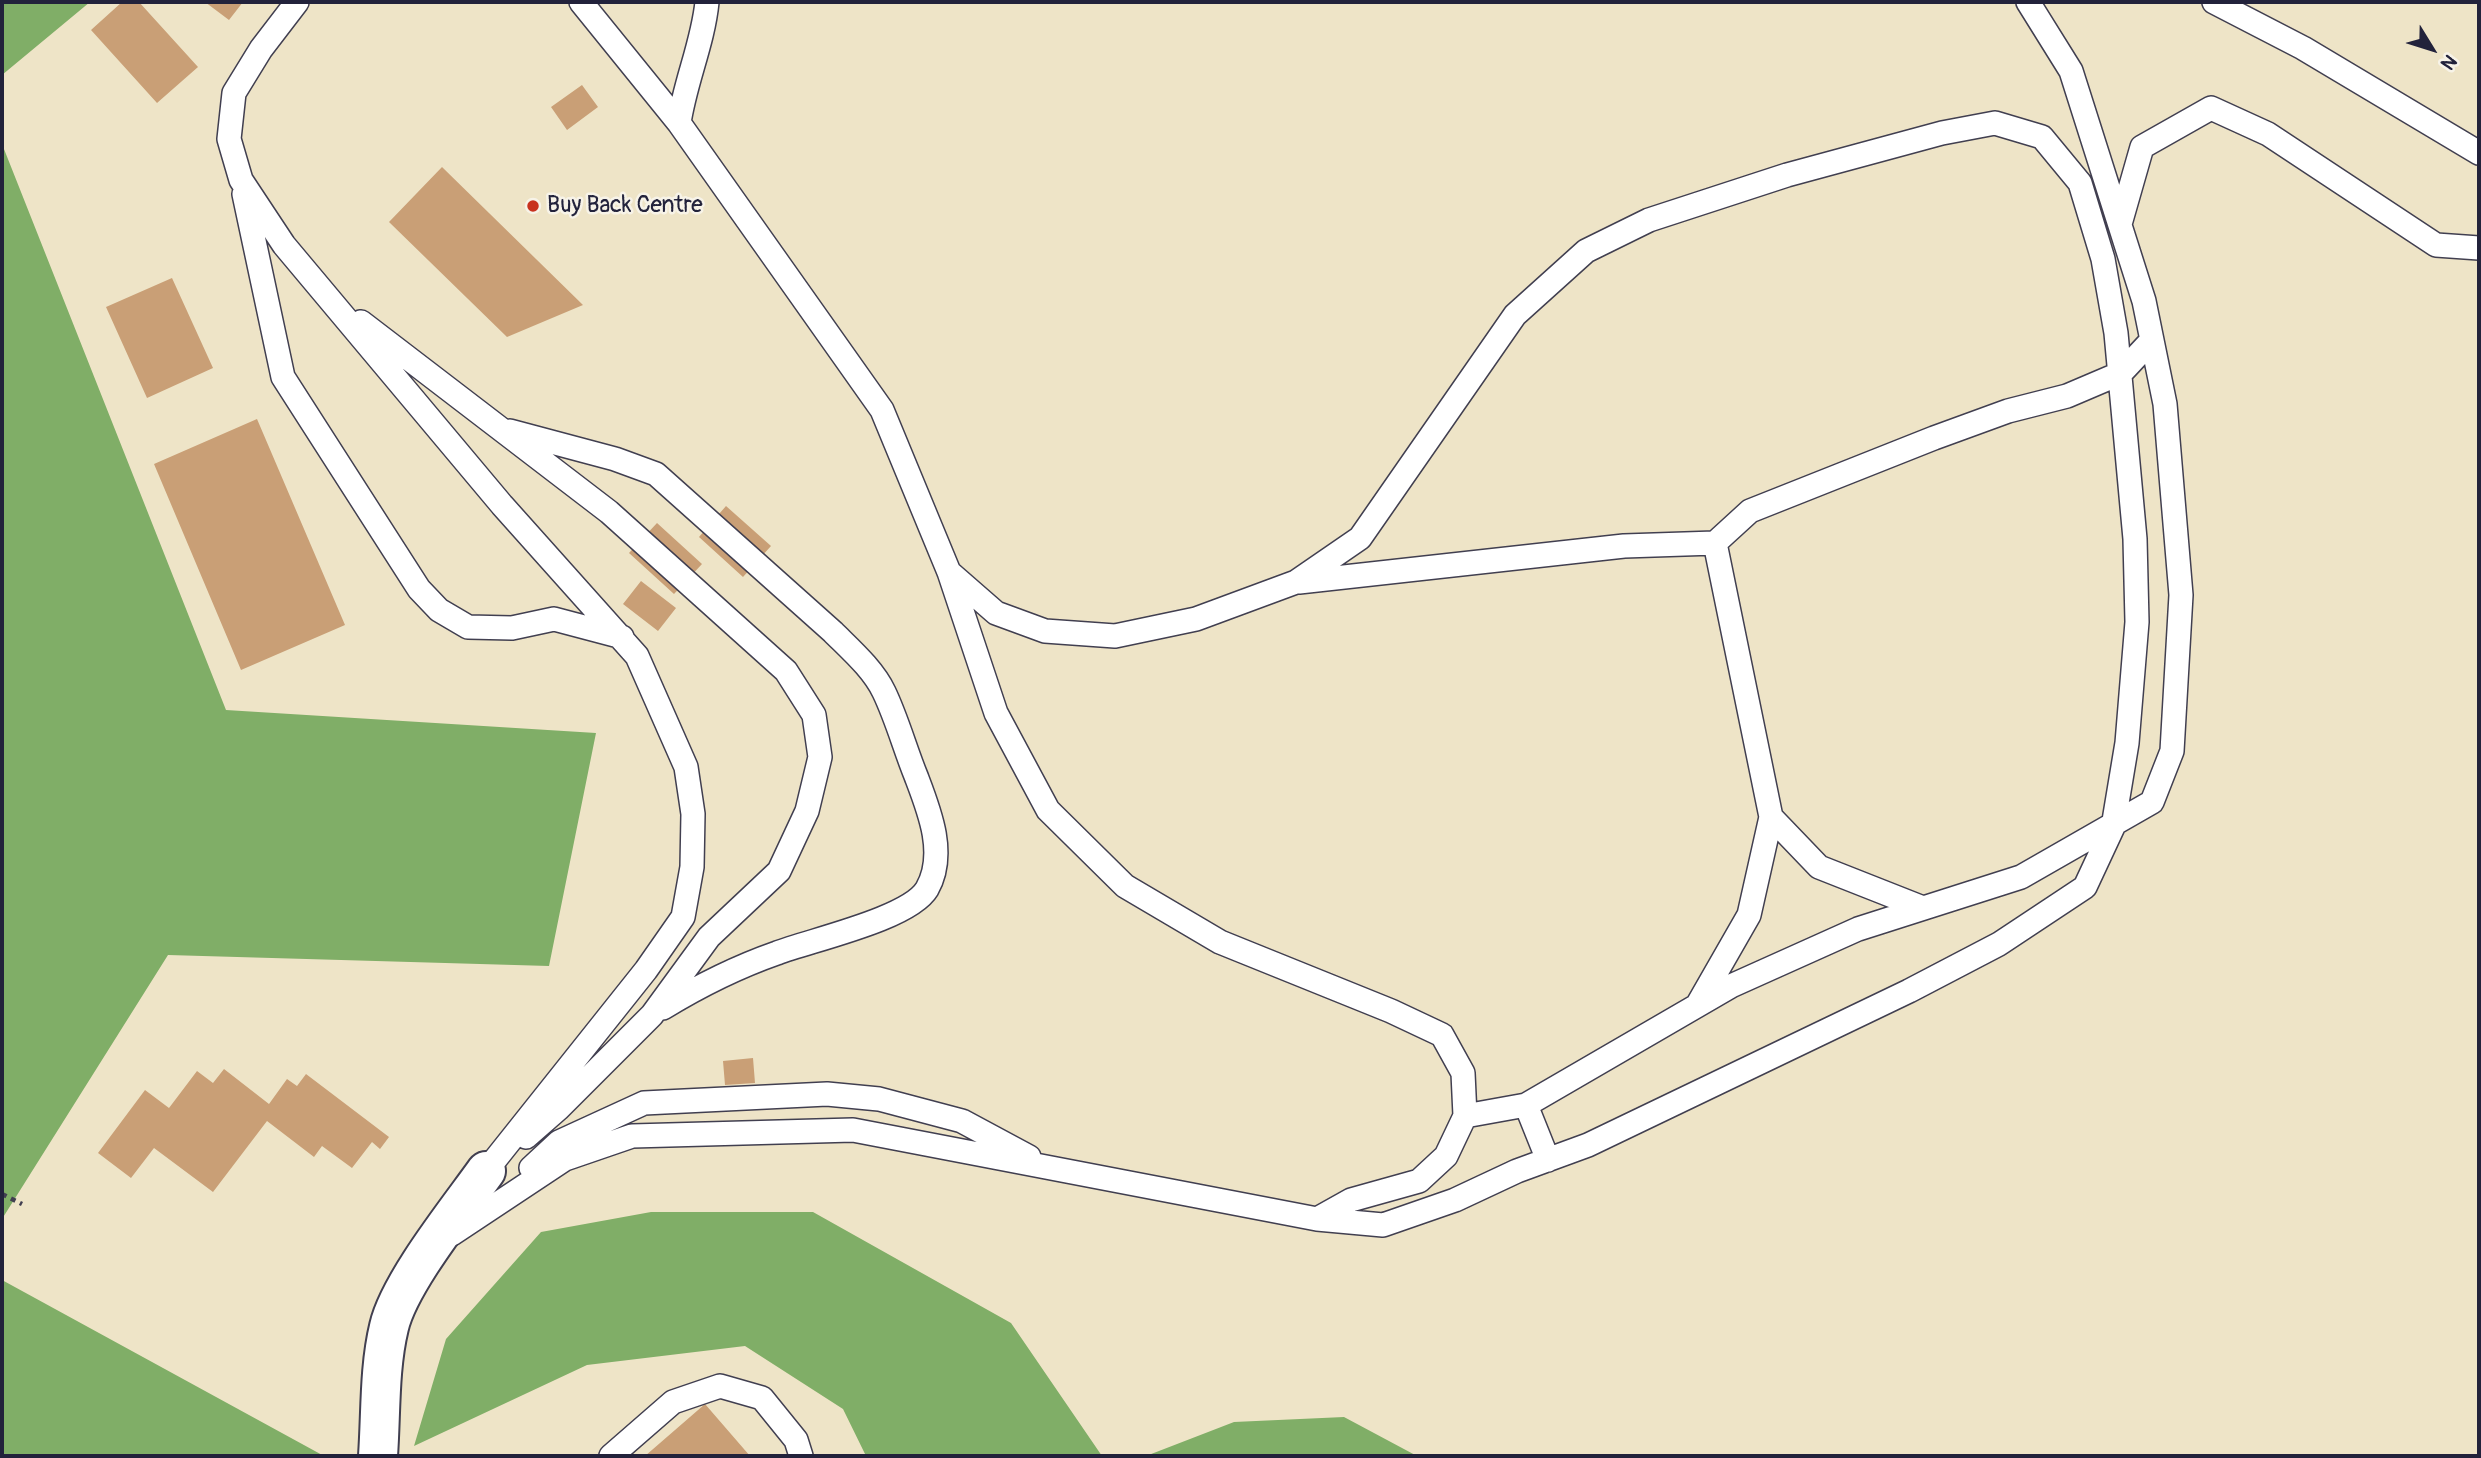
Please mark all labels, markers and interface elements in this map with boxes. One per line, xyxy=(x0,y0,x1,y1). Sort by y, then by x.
north arrow xyxy=(2397,14,2467,84)
text: N xyxy=(2435,49,2462,74)
place label: Buy Back Centre xyxy=(547,192,703,220)
marker: Buy Back Centre xyxy=(525,198,541,214)

